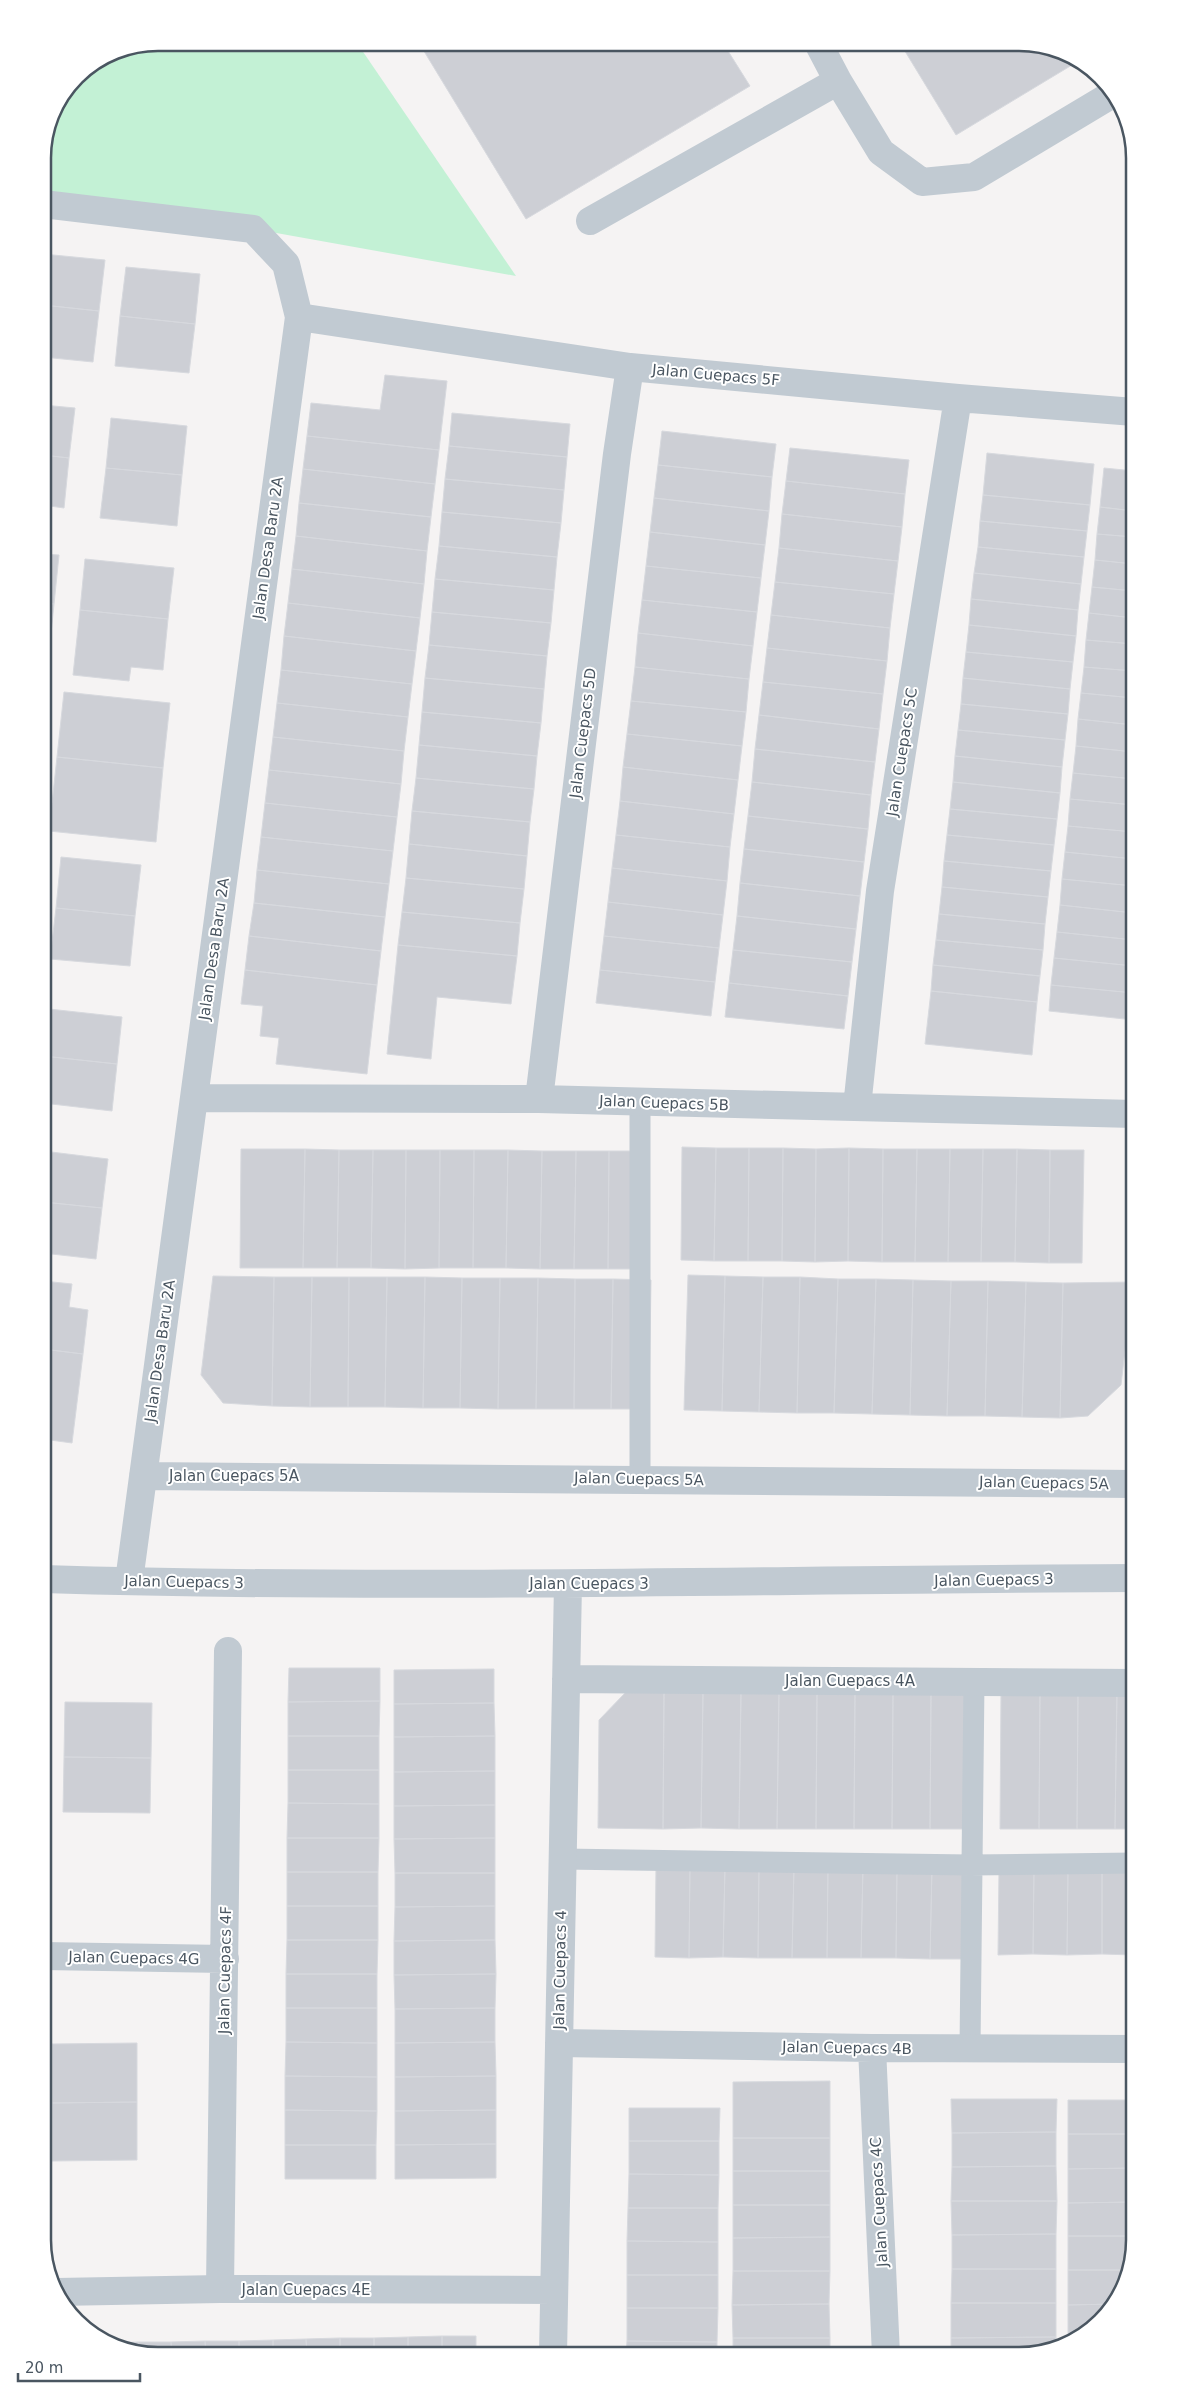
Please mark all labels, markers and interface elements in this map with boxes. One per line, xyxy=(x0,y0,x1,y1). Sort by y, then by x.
street label: Jalan Cuepacs 5F xyxy=(650,360,781,390)
street label: Jalan Desa Baru 2A xyxy=(249,475,287,621)
street label: Jalan Cuepacs 5D xyxy=(566,667,600,800)
street label: Jalan Cuepacs 5C xyxy=(883,686,921,819)
street label: Jalan Desa Baru 2A xyxy=(195,876,233,1022)
street label: Jalan Cuepacs 5B xyxy=(598,1092,729,1114)
street label: Jalan Desa Baru 2A xyxy=(141,1278,179,1424)
street label: Jalan Cuepacs 5A xyxy=(168,1467,300,1485)
street label: Jalan Cuepacs 5A xyxy=(573,1469,705,1489)
street label: Jalan Cuepacs 5A xyxy=(978,1473,1110,1493)
street label: Jalan Cuepacs 3 xyxy=(933,1570,1054,1590)
street label: Jalan Cuepacs 3 xyxy=(123,1572,244,1592)
street label: Jalan Cuepacs 3 xyxy=(528,1575,649,1593)
street label: Jalan Cuepacs 4A xyxy=(784,1672,916,1690)
street label: Jalan Cuepacs 4F xyxy=(215,1906,235,2035)
street label: Jalan Cuepacs 4 xyxy=(550,1910,570,2031)
street label: Jalan Cuepacs 4G xyxy=(67,1948,200,1968)
street label: Jalan Cuepacs 4B xyxy=(781,2038,912,2058)
street label: Jalan Cuepacs 4C xyxy=(867,2137,891,2268)
street label: Jalan Cuepacs 4E xyxy=(240,2281,371,2299)
scale bar xyxy=(18,2350,140,2382)
text: 20 m xyxy=(25,2359,63,2377)

